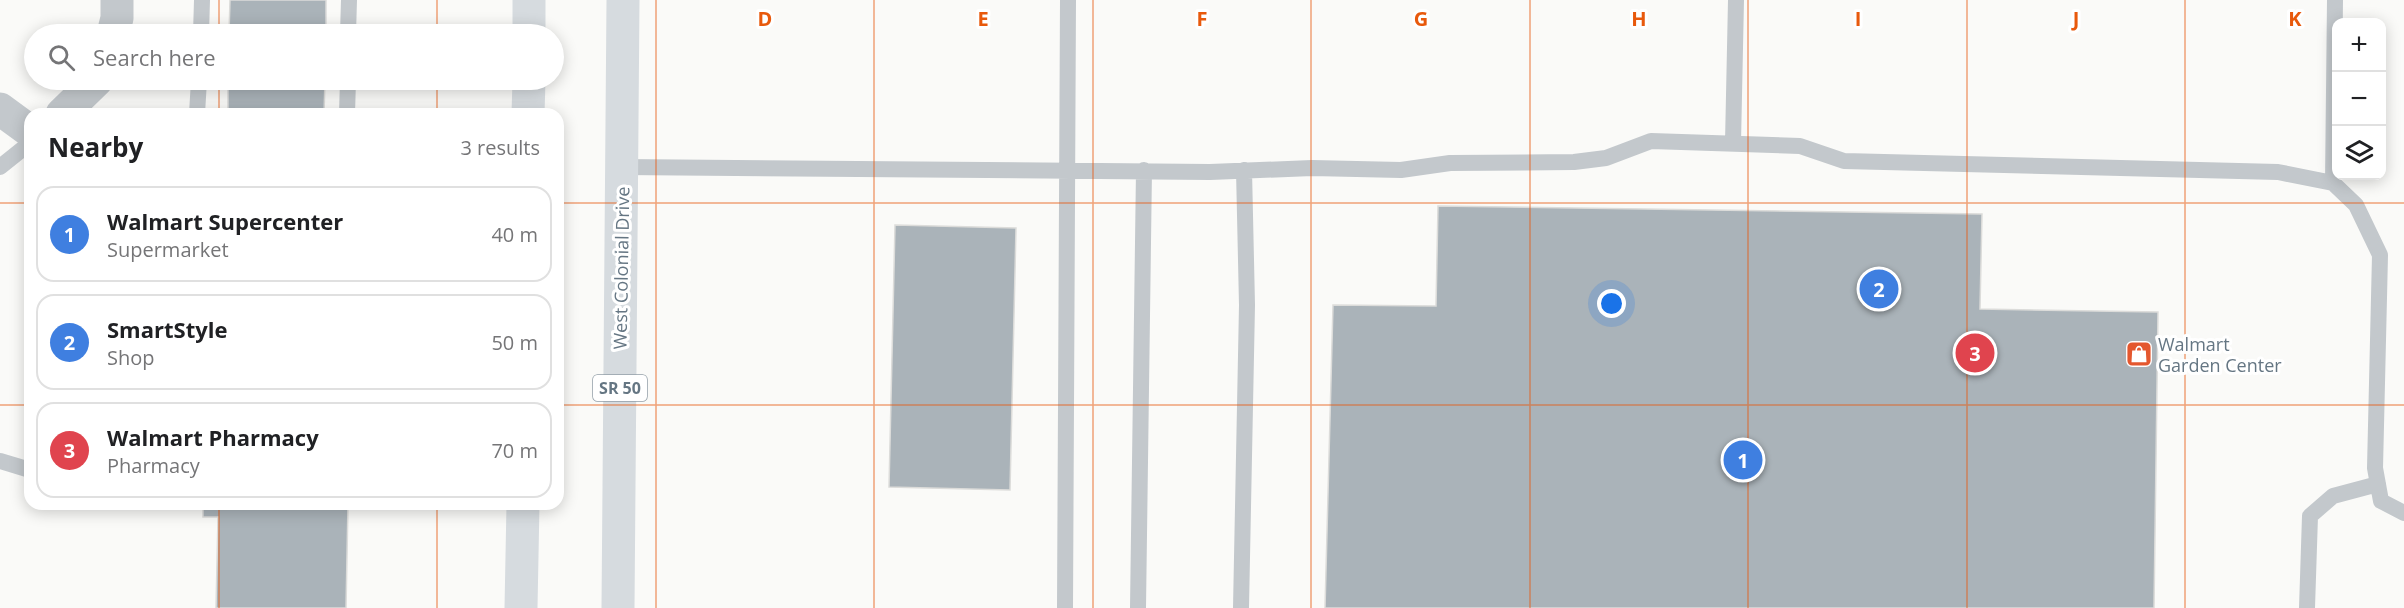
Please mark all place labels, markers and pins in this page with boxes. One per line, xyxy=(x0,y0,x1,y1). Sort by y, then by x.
pin: 2 xyxy=(1860,266,1898,312)
pin: 3 xyxy=(1956,330,1994,376)
place label: Walmart Garden Center xyxy=(2158,332,2282,377)
shop icon: Walmart Garden Center xyxy=(2124,339,2154,369)
pin: 1 xyxy=(1724,438,1762,482)

